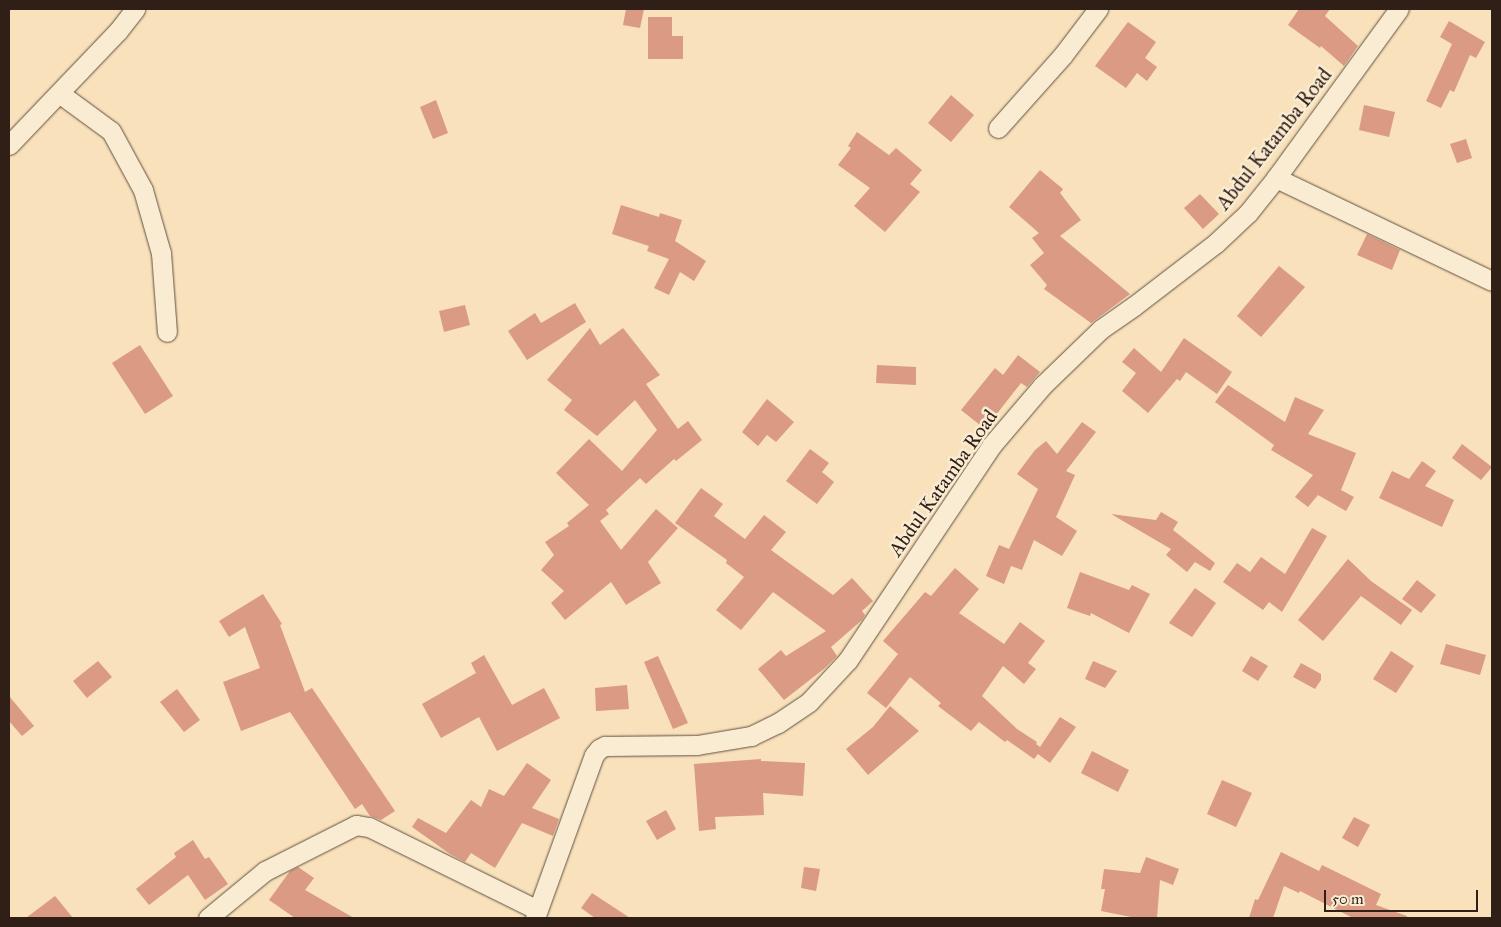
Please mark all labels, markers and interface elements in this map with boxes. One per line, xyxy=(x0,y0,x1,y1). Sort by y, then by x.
street label: Abdul Katamba Road xyxy=(1211,63,1337,215)
street label: Abdul Katamba Road xyxy=(883,405,1003,561)
scale bar xyxy=(1326,880,1480,912)
text: 50 m xyxy=(1332,890,1364,908)

